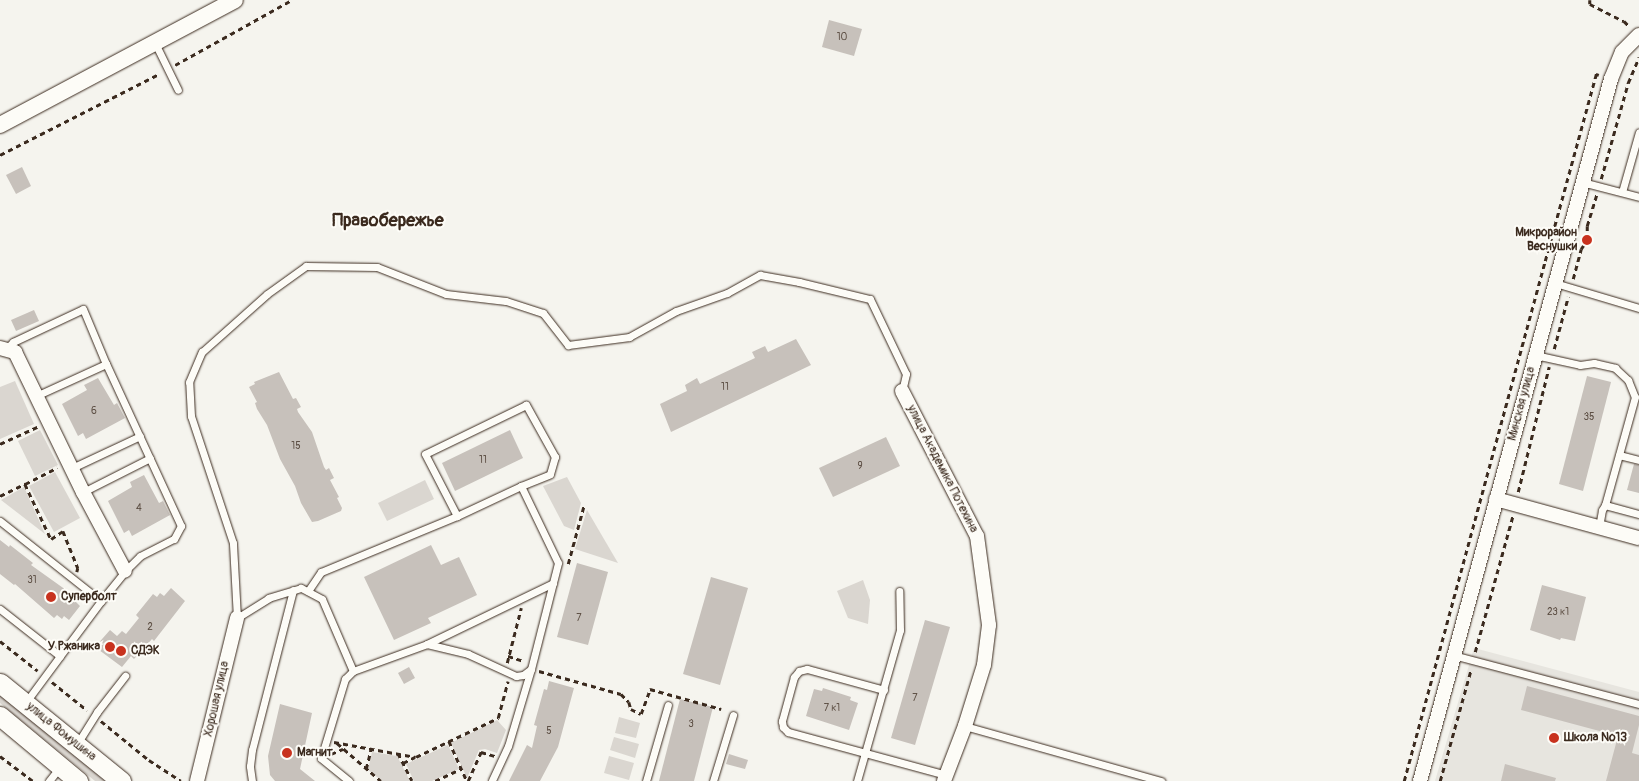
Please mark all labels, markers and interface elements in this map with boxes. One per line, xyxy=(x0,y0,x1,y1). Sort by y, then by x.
house number: 10 xyxy=(837,32,847,44)
district label: Правобережье xyxy=(332,210,444,232)
place label: Микрорайон Веснушки xyxy=(1515,226,1577,254)
marker: Микрорайон Веснушки xyxy=(1581,234,1593,246)
street label: Минская улица xyxy=(1505,365,1539,443)
house number: 11 xyxy=(721,382,729,394)
street label: улица Академика Потехина xyxy=(904,403,980,535)
house number: 6 xyxy=(91,406,97,418)
house number: 35 xyxy=(1584,412,1594,424)
house number: 15 xyxy=(291,441,301,453)
house number: 11 xyxy=(479,455,487,467)
house number: 9 xyxy=(857,461,863,473)
house number: 4 xyxy=(136,503,142,515)
house number: 31 xyxy=(27,575,37,587)
place label: Суперболт xyxy=(61,590,117,604)
marker: Суперболт xyxy=(45,591,57,603)
house number: 23 к1 xyxy=(1547,607,1569,619)
house number: 7 xyxy=(576,613,582,625)
house number: 2 xyxy=(147,622,153,634)
place label: У Ржаника xyxy=(48,640,100,654)
marker: У Ржаника xyxy=(104,641,116,653)
place label: СДЭК xyxy=(131,644,160,658)
marker: СДЭК xyxy=(115,645,127,657)
street label: Хорошая улица xyxy=(201,660,233,738)
house number: 7 xyxy=(912,693,918,705)
street label: улица Фомушина xyxy=(23,700,99,764)
house number: 7 к1 xyxy=(824,703,840,715)
house number: 3 xyxy=(688,719,694,731)
house number: 5 xyxy=(546,726,552,738)
place label: Школа №13 xyxy=(1564,731,1627,745)
marker: Школа №13 xyxy=(1548,732,1560,744)
place label: Магнит xyxy=(297,746,333,760)
marker: Магнит xyxy=(281,747,293,759)

